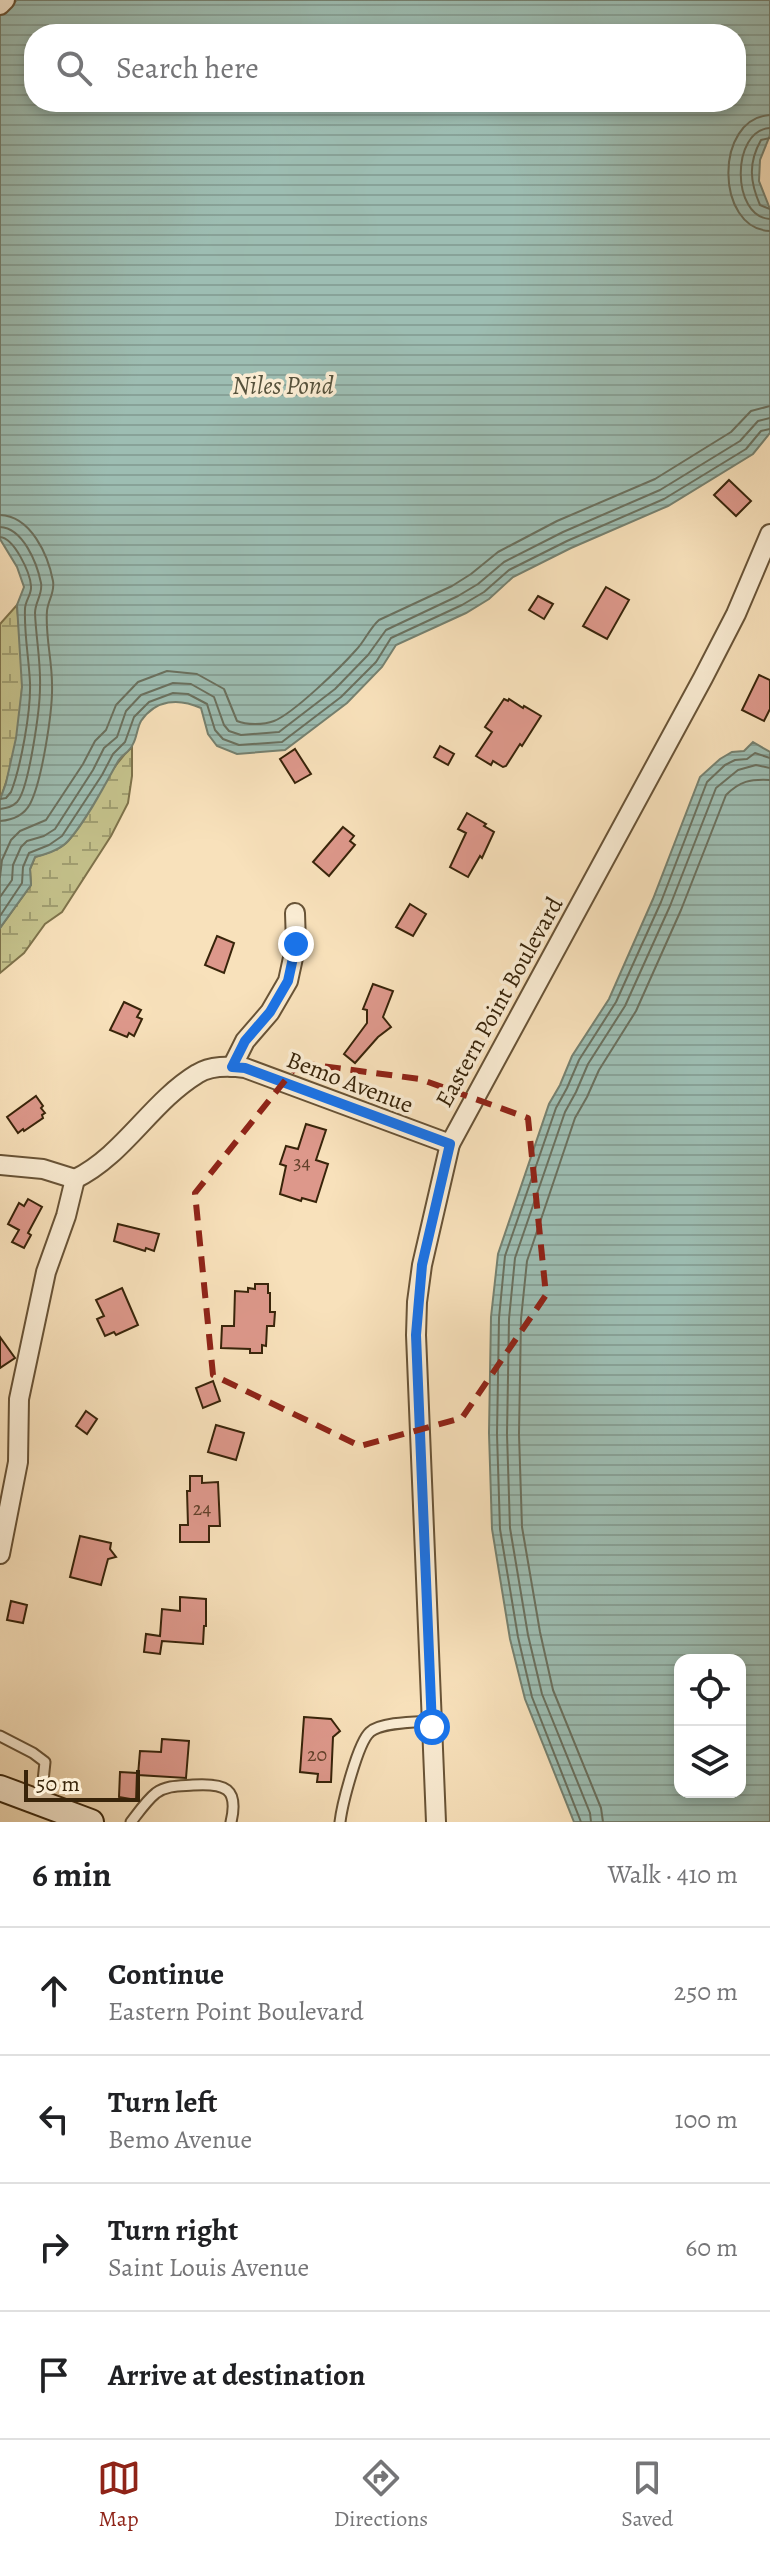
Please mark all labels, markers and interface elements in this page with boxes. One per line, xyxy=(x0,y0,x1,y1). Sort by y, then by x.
search box xyxy=(24,24,746,112)
icon: search xyxy=(52,46,96,90)
text: Search here xyxy=(116,48,259,88)
water label: Niles Pond xyxy=(232,368,334,403)
street label: Eastern Point Boulevard xyxy=(428,891,570,1113)
route end xyxy=(278,926,314,962)
street label: Bemo Avenue xyxy=(282,1043,418,1121)
house number: 34 xyxy=(293,1149,311,1176)
house number: 24 xyxy=(193,1495,211,1522)
map controls xyxy=(674,1654,746,1798)
button: locate xyxy=(674,1654,746,1726)
route start xyxy=(414,1709,450,1745)
button: layers xyxy=(674,1726,746,1798)
house number: 20 xyxy=(307,1741,327,1768)
scale bar xyxy=(24,1766,140,1802)
text: 50 m xyxy=(36,1769,80,1799)
text: 6 min xyxy=(32,1851,111,1898)
text: Walk · 410 m xyxy=(608,1857,738,1892)
text: Continue xyxy=(108,1954,224,1994)
icon: ahead xyxy=(32,1969,76,2013)
text: 250 m xyxy=(674,1974,738,2009)
text: Eastern Point Boulevard xyxy=(108,1994,364,2029)
text: Turn left xyxy=(108,2082,217,2122)
icon: left xyxy=(32,2097,76,2141)
text: 100 m xyxy=(675,2102,738,2137)
text: Bemo Avenue xyxy=(108,2122,252,2157)
text: Turn right xyxy=(108,2210,238,2250)
icon: right xyxy=(32,2225,76,2269)
text: 60 m xyxy=(685,2230,738,2265)
text: Saint Louis Avenue xyxy=(108,2250,309,2285)
icon: arrive xyxy=(32,2353,76,2397)
text: Arrive at destination xyxy=(108,2355,365,2395)
tab: Map xyxy=(97,2456,141,2534)
tab: Directions xyxy=(334,2456,428,2534)
tab: Saved xyxy=(621,2456,673,2534)

